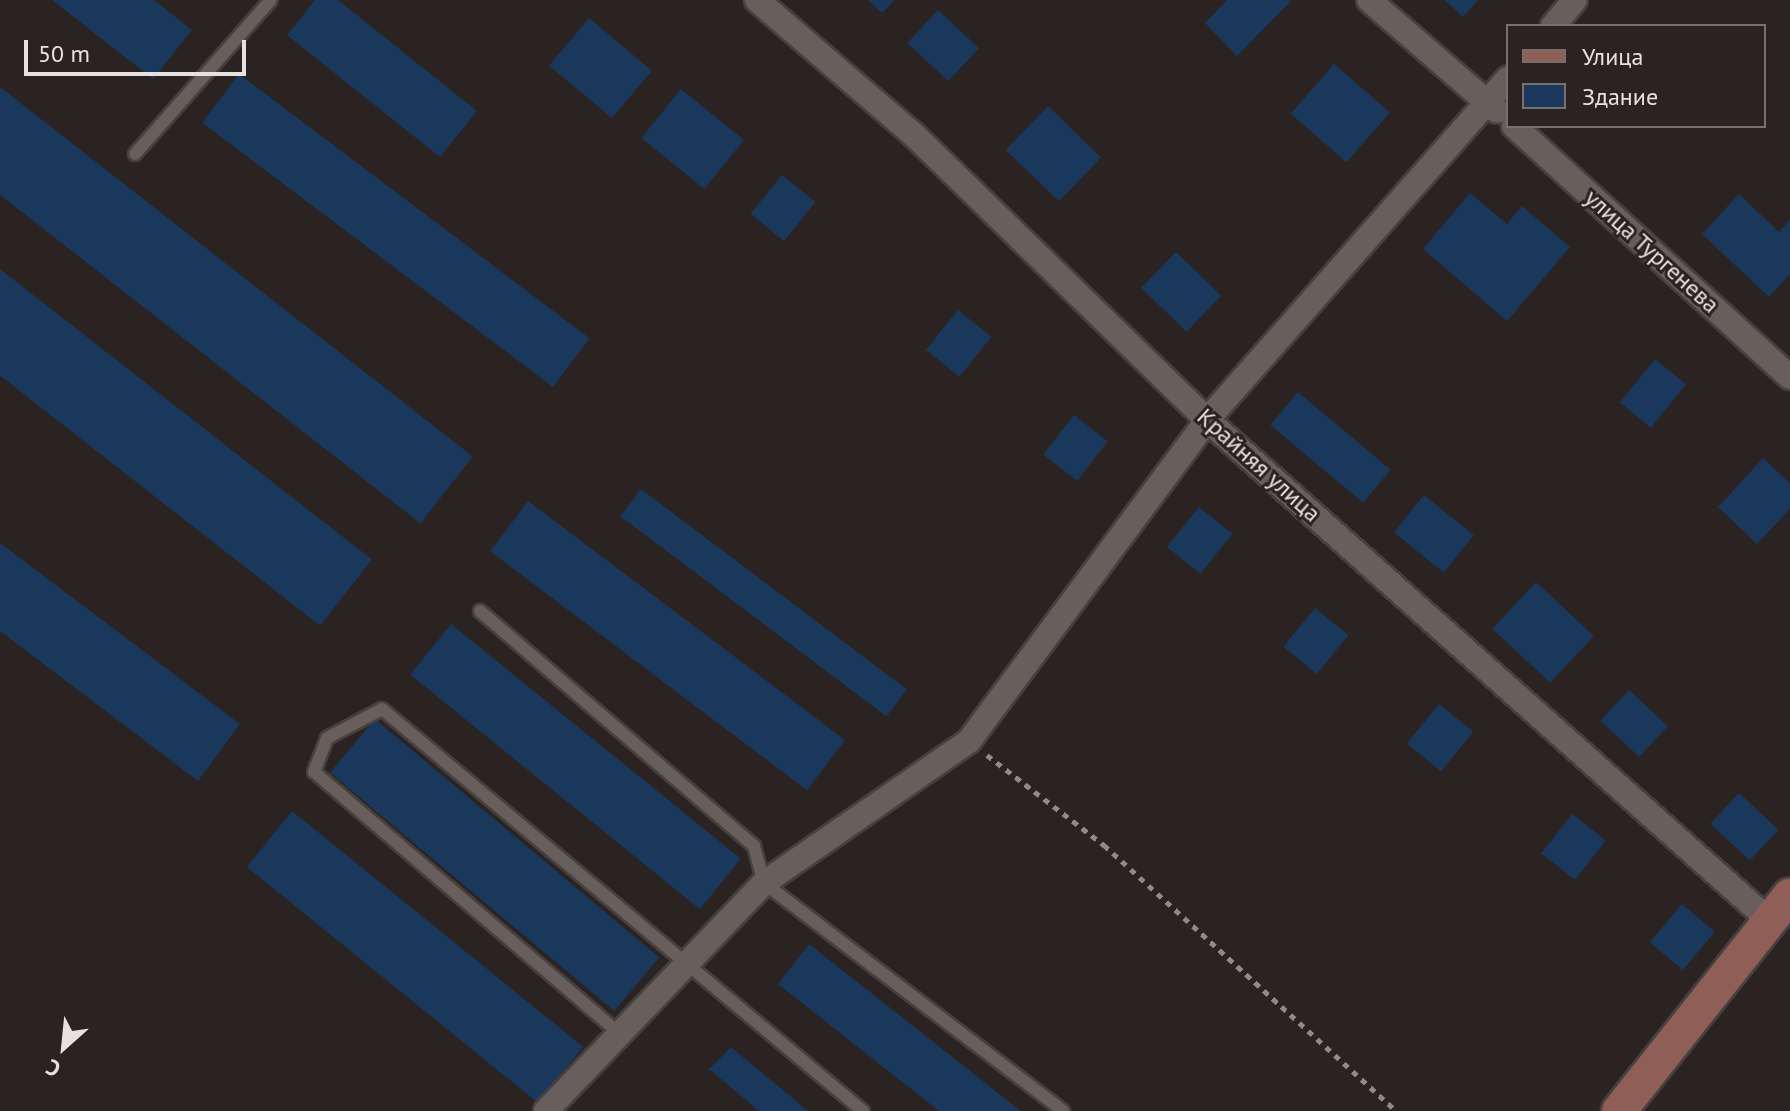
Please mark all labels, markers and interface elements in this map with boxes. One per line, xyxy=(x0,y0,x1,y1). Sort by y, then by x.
scale bar xyxy=(28,24,250,74)
legend xyxy=(1506,24,1766,128)
text: 50 m xyxy=(38,38,90,69)
text: Улица xyxy=(1582,41,1643,72)
text: Здание xyxy=(1582,81,1658,112)
street label: улица Тургенева xyxy=(1579,183,1725,319)
street label: Крайняя улица xyxy=(1191,402,1327,528)
north arrow xyxy=(24,1007,104,1087)
text: С xyxy=(41,1053,65,1084)

